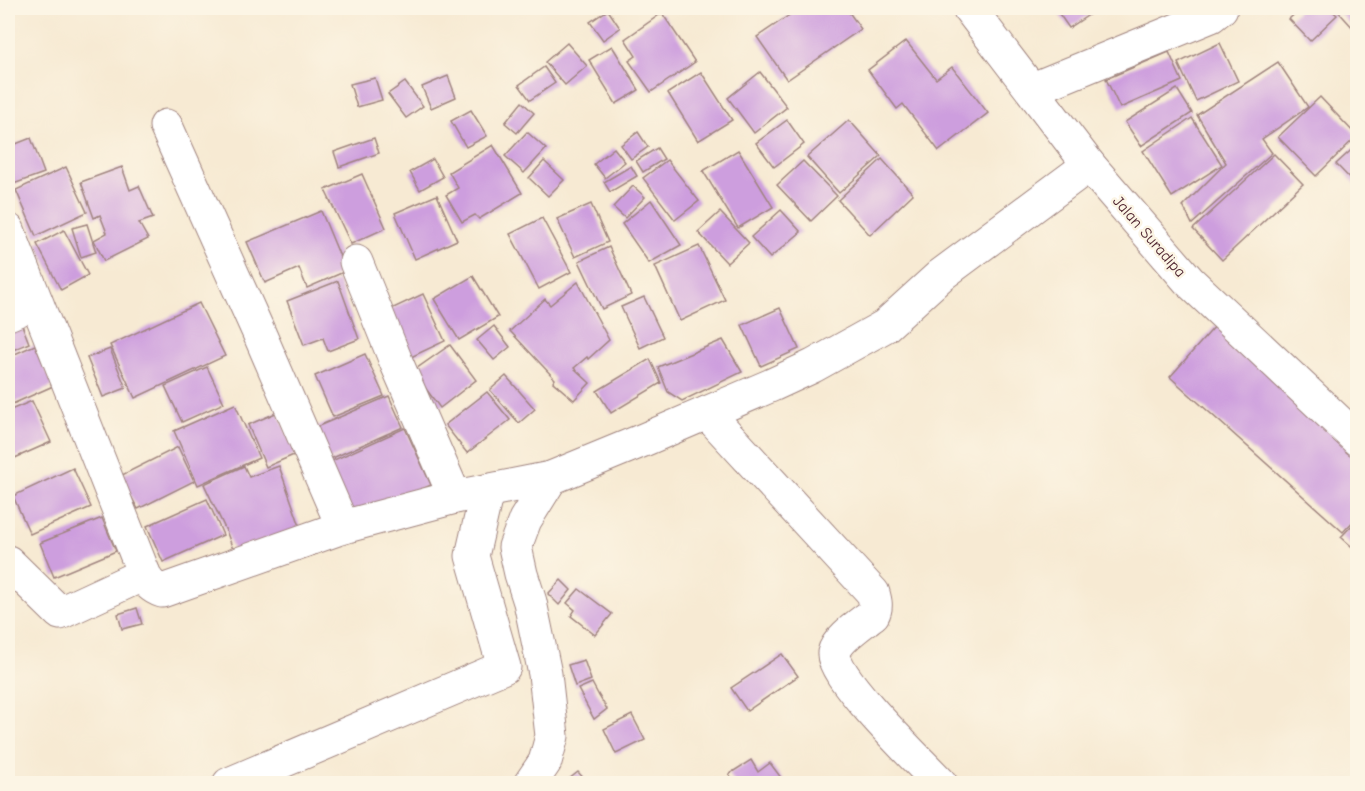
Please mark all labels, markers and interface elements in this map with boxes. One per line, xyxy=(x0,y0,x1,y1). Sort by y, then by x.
street label: Jalan Suradipa xyxy=(1109,192,1189,281)

